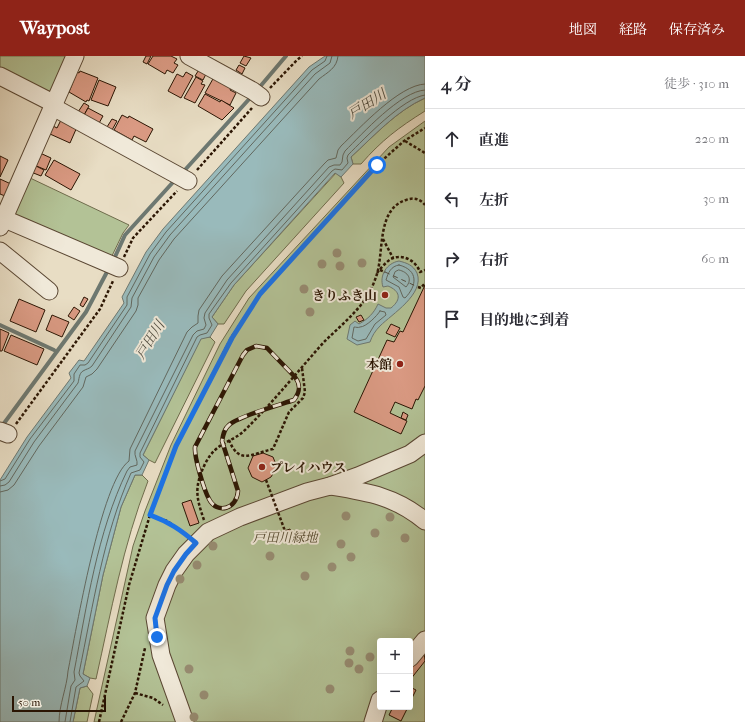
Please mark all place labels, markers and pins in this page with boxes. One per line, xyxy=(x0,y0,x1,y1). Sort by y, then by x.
place label: きりふき山 xyxy=(312,288,377,303)
marker: きりふき山 xyxy=(380,290,390,300)
place label: 本館 xyxy=(366,357,392,372)
marker: 本館 xyxy=(395,359,405,369)
place label: プレイハウス xyxy=(270,460,346,475)
marker: プレイハウス xyxy=(257,462,267,472)

